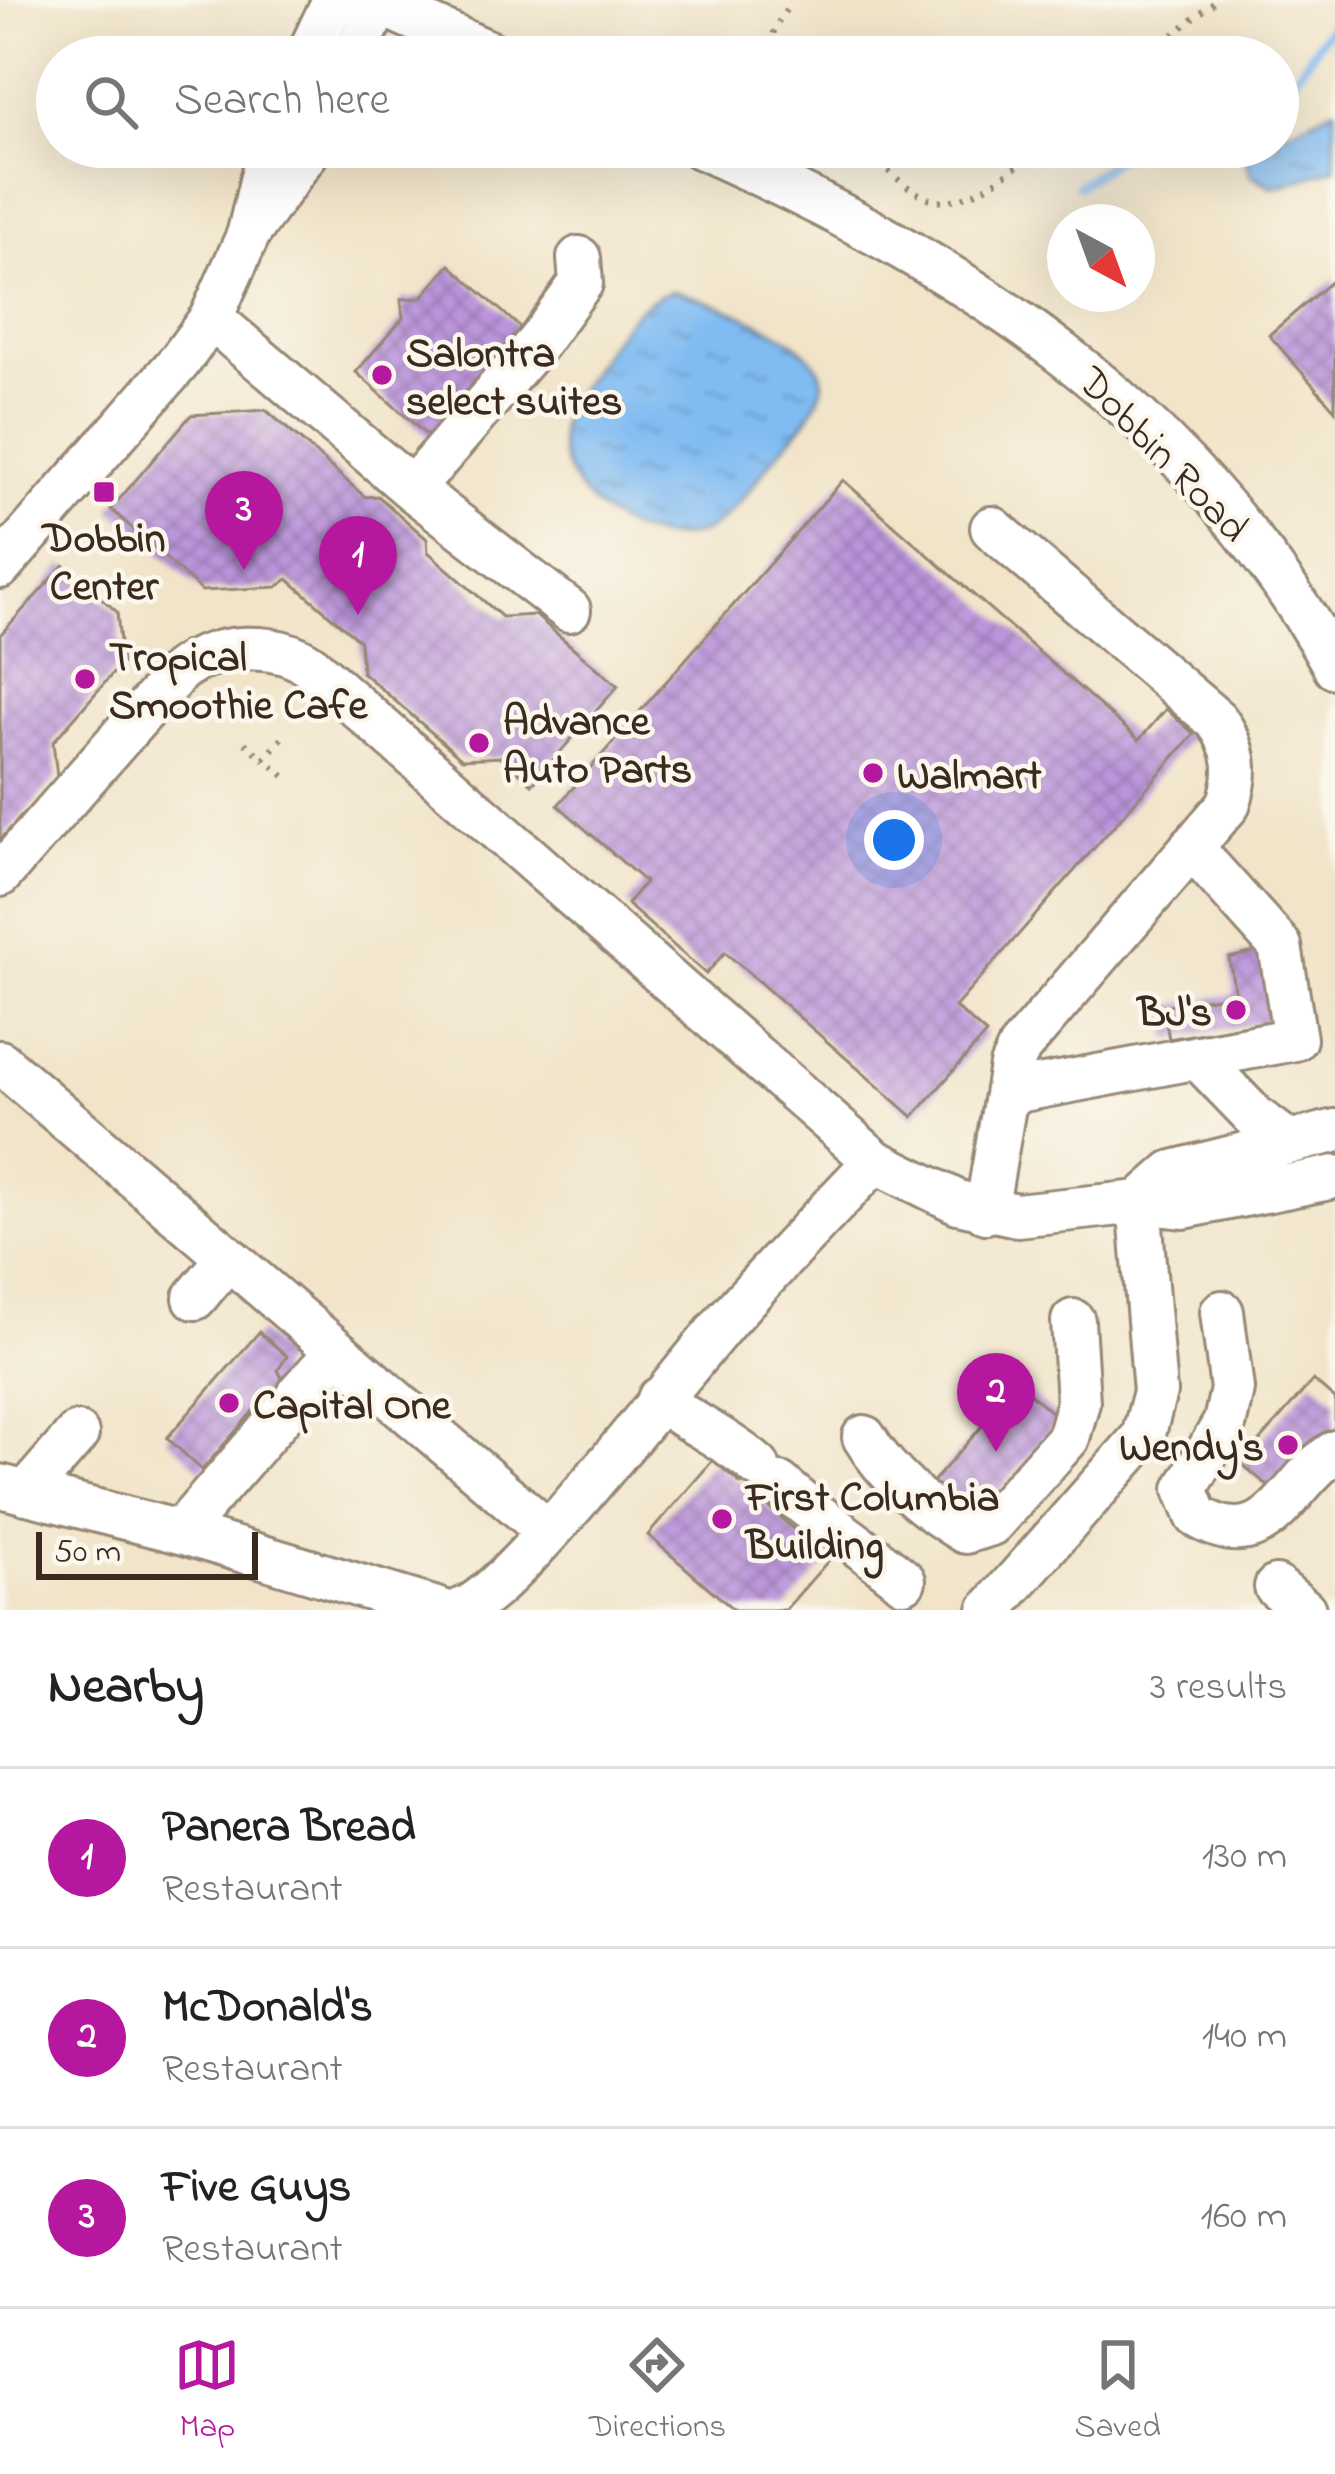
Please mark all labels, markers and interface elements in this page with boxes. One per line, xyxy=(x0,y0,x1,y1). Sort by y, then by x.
search box xyxy=(36,36,1299,168)
icon: search xyxy=(78,69,144,135)
text: Search here xyxy=(174,69,390,135)
north arrow xyxy=(1047,204,1155,312)
place label: Salontra select suites xyxy=(406,325,622,434)
street label: Dobbin Road xyxy=(1061,353,1262,558)
marker: Salontra select suites xyxy=(369,362,395,388)
pin: 3 xyxy=(205,471,283,570)
marker: Dobbin Center xyxy=(91,479,117,505)
place label: Dobbin Center xyxy=(41,510,165,619)
pin: 1 xyxy=(319,516,397,615)
place label: Tropical Smoothie Cafe xyxy=(109,629,368,738)
marker: Tropical Smoothie Cafe xyxy=(72,666,98,692)
place label: Advance Auto Parts xyxy=(503,693,692,802)
marker: Advance Auto Parts xyxy=(466,730,492,756)
place label: Walmart xyxy=(897,747,1043,808)
marker: Walmart xyxy=(860,760,886,786)
your location xyxy=(864,810,924,870)
place label: BJ's xyxy=(1135,984,1212,1045)
marker: BJ's xyxy=(1223,997,1249,1023)
pin: 2 xyxy=(957,1353,1035,1452)
place label: Capital One xyxy=(253,1377,452,1438)
marker: Capital One xyxy=(216,1390,242,1416)
place label: Wendy's xyxy=(1119,1419,1264,1480)
marker: Wendy's xyxy=(1275,1432,1301,1458)
place label: First Columbia Building xyxy=(744,1469,999,1579)
marker: First Columbia Building xyxy=(709,1506,735,1532)
scale bar xyxy=(36,1526,258,1579)
text: 50 m xyxy=(54,1529,121,1577)
text: Nearby xyxy=(48,1651,204,1726)
text: 3 results xyxy=(1150,1660,1287,1717)
text: Panera Bread xyxy=(162,1796,416,1862)
text: 1 xyxy=(81,1829,93,1886)
text: 130 m xyxy=(1202,1829,1287,1886)
text: Restaurant xyxy=(162,1862,343,1919)
text: McDonald's xyxy=(162,1976,373,2042)
text: 2 xyxy=(77,2009,97,2066)
text: 140 m xyxy=(1202,2009,1287,2066)
text: Restaurant xyxy=(162,2042,343,2099)
text: Five Guys xyxy=(162,2156,351,2222)
text: 3 xyxy=(79,2189,95,2246)
text: 160 m xyxy=(1201,2189,1287,2246)
text: Restaurant xyxy=(162,2222,343,2279)
tab: Map xyxy=(174,2332,240,2452)
tab: Directions xyxy=(589,2332,726,2452)
tab: Saved xyxy=(1075,2332,1161,2452)

